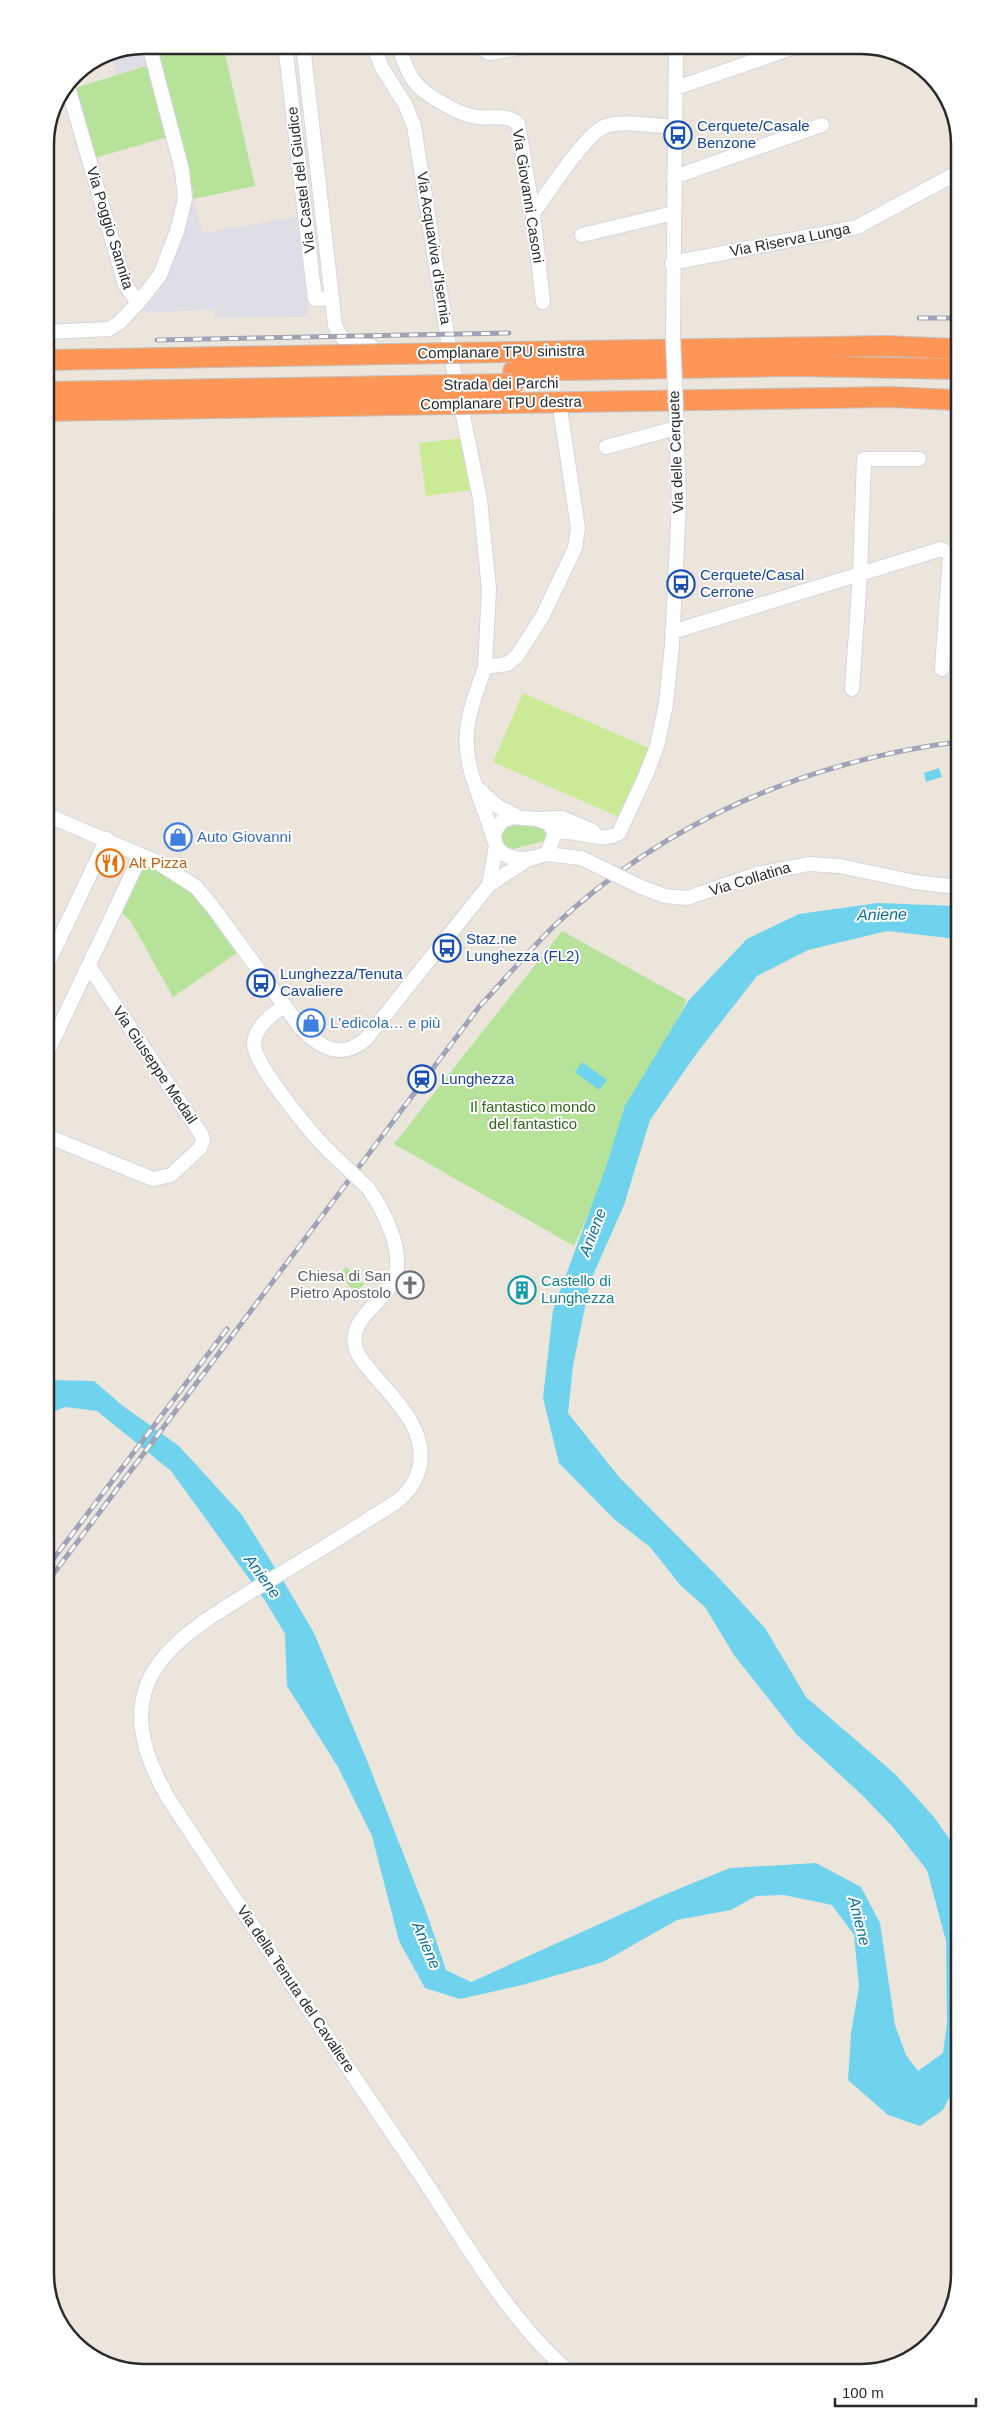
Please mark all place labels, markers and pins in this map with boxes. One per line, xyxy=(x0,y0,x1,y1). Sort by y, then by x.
place label: Cerquete/Casale Benzone xyxy=(697,117,810,151)
bus stop icon: Cerquete/Casale Benzone xyxy=(663,120,693,150)
place label: Cerquete/Casal Cerrone xyxy=(700,566,804,600)
bus stop icon: Cerquete/Casal Cerrone xyxy=(666,569,696,599)
shop icon: Auto Giovanni xyxy=(163,822,193,852)
place label: Auto Giovanni xyxy=(197,828,291,845)
restaurant icon: Alt Pizza xyxy=(95,848,125,878)
place label: Alt Pizza xyxy=(129,854,188,871)
place label: Staz.ne Lunghezza (FL2) xyxy=(466,930,579,964)
bus stop icon: Staz.ne Lunghezza (FL2) xyxy=(432,933,462,963)
place label: Lunghezza/Tenuta Cavaliere xyxy=(280,965,403,999)
bus stop icon: Lunghezza/Tenuta Cavaliere xyxy=(246,968,276,998)
shop icon: L'edicola… e più xyxy=(296,1008,326,1038)
place label: L'edicola… e più xyxy=(330,1014,440,1031)
station icon: Lunghezza xyxy=(407,1064,437,1094)
place label: Lunghezza xyxy=(441,1070,515,1087)
place label: Chiesa di San Pietro Apostolo xyxy=(290,1267,391,1301)
church icon: Chiesa di San Pietro Apostolo xyxy=(395,1270,425,1300)
place label: Castello di Lunghezza xyxy=(541,1272,615,1306)
building icon: Castello di Lunghezza xyxy=(507,1275,537,1305)

